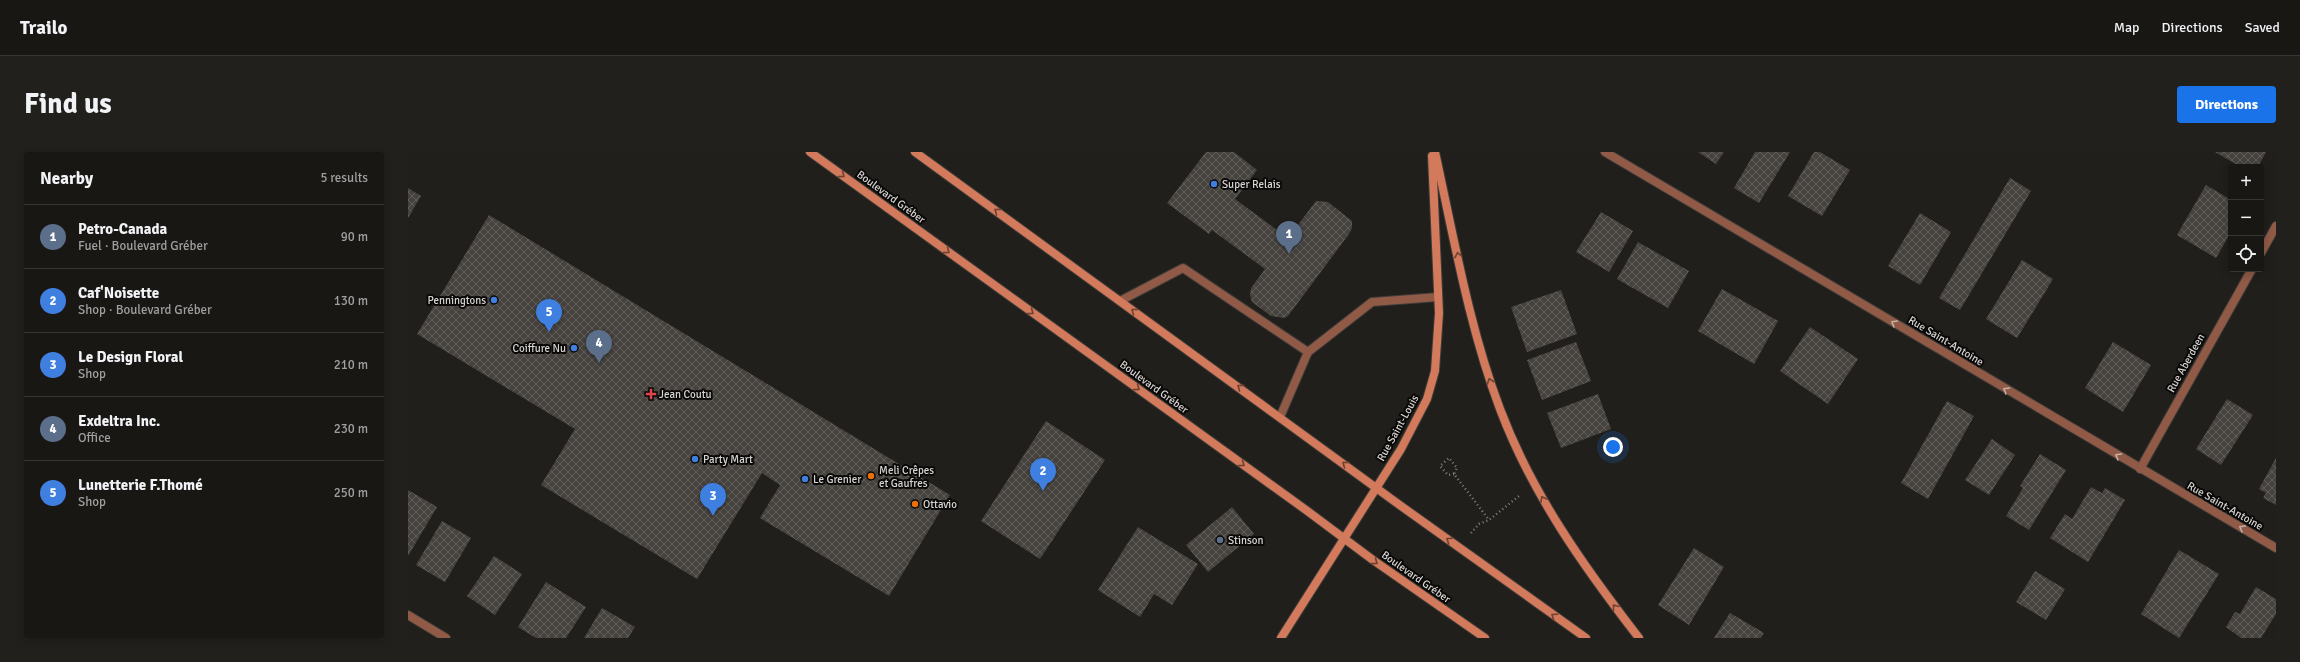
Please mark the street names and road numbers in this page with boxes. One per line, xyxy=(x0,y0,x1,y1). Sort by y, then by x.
street label: Boulevard Gréber xyxy=(854,168,928,226)
street label: Rue Saint-Antoine xyxy=(1906,313,1986,369)
street label: Rue Aberdeen xyxy=(2165,331,2207,395)
street label: Boulevard Gréber xyxy=(1117,358,1191,416)
street label: Rue Saint-Louis xyxy=(1374,392,1422,463)
street label: Rue Saint-Antoine xyxy=(2185,479,2265,533)
street label: Boulevard Gréber xyxy=(1379,548,1453,606)

